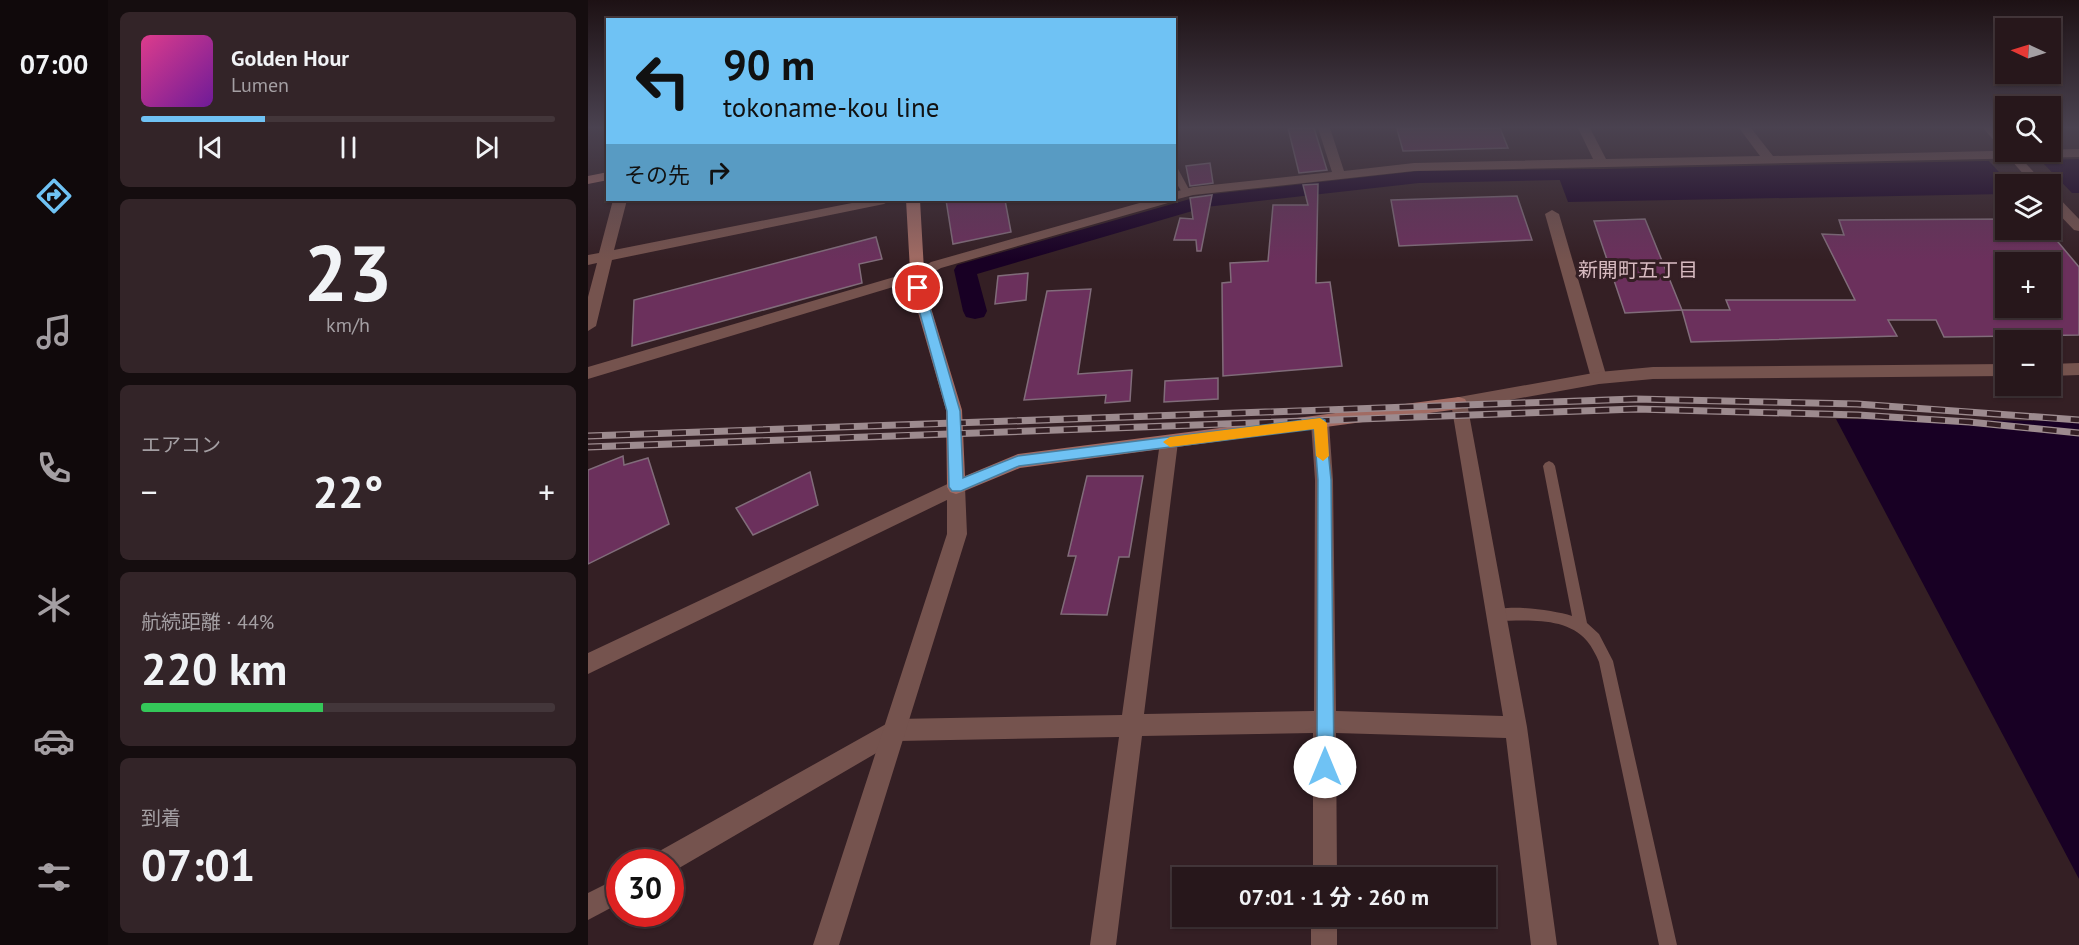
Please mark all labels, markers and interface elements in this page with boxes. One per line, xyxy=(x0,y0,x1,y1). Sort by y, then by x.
north arrow xyxy=(1995,18,2061,84)
map controls xyxy=(1995,18,2061,396)
text: 90 m xyxy=(723,37,815,92)
icon: left xyxy=(624,42,702,120)
text: Golden Hour xyxy=(231,44,349,72)
text: 07:00 xyxy=(20,47,88,81)
text: Lumen xyxy=(231,72,289,98)
text: tokoname-kou line xyxy=(723,90,939,124)
button: search xyxy=(1995,96,2061,162)
icon: previous xyxy=(194,131,227,164)
icon: pause xyxy=(332,131,365,164)
icon: next xyxy=(470,131,503,164)
icon: right xyxy=(702,156,735,189)
text: その先 xyxy=(624,161,690,189)
button: layers xyxy=(1995,174,2061,240)
icon: directions xyxy=(33,175,75,217)
text: 23 xyxy=(304,222,392,323)
button: + xyxy=(1995,252,2061,318)
district label: 新開町五丁目 xyxy=(1578,257,1698,283)
pin xyxy=(892,262,943,313)
icon: arrive xyxy=(901,271,934,304)
icon: music xyxy=(33,311,75,353)
text: km/h xyxy=(326,312,370,338)
button: − xyxy=(1995,330,2061,396)
text: エアコン xyxy=(141,432,221,458)
icon: phone xyxy=(33,447,75,489)
text: 22° xyxy=(313,462,383,520)
text: − xyxy=(141,470,158,513)
text: + xyxy=(538,470,555,513)
icon: climate xyxy=(33,584,75,626)
text: 航続距離 · 44% xyxy=(141,609,274,635)
text: 220 km xyxy=(141,639,287,697)
icon: car xyxy=(33,720,75,762)
position arrow xyxy=(1293,735,1357,799)
text: 到着 xyxy=(141,805,181,831)
text: 07:01 xyxy=(141,835,255,893)
speed limit sign: 30 xyxy=(606,849,684,927)
icon: filters xyxy=(33,856,75,898)
text: 07:01 · 1 分 · 260 m xyxy=(1239,883,1429,911)

